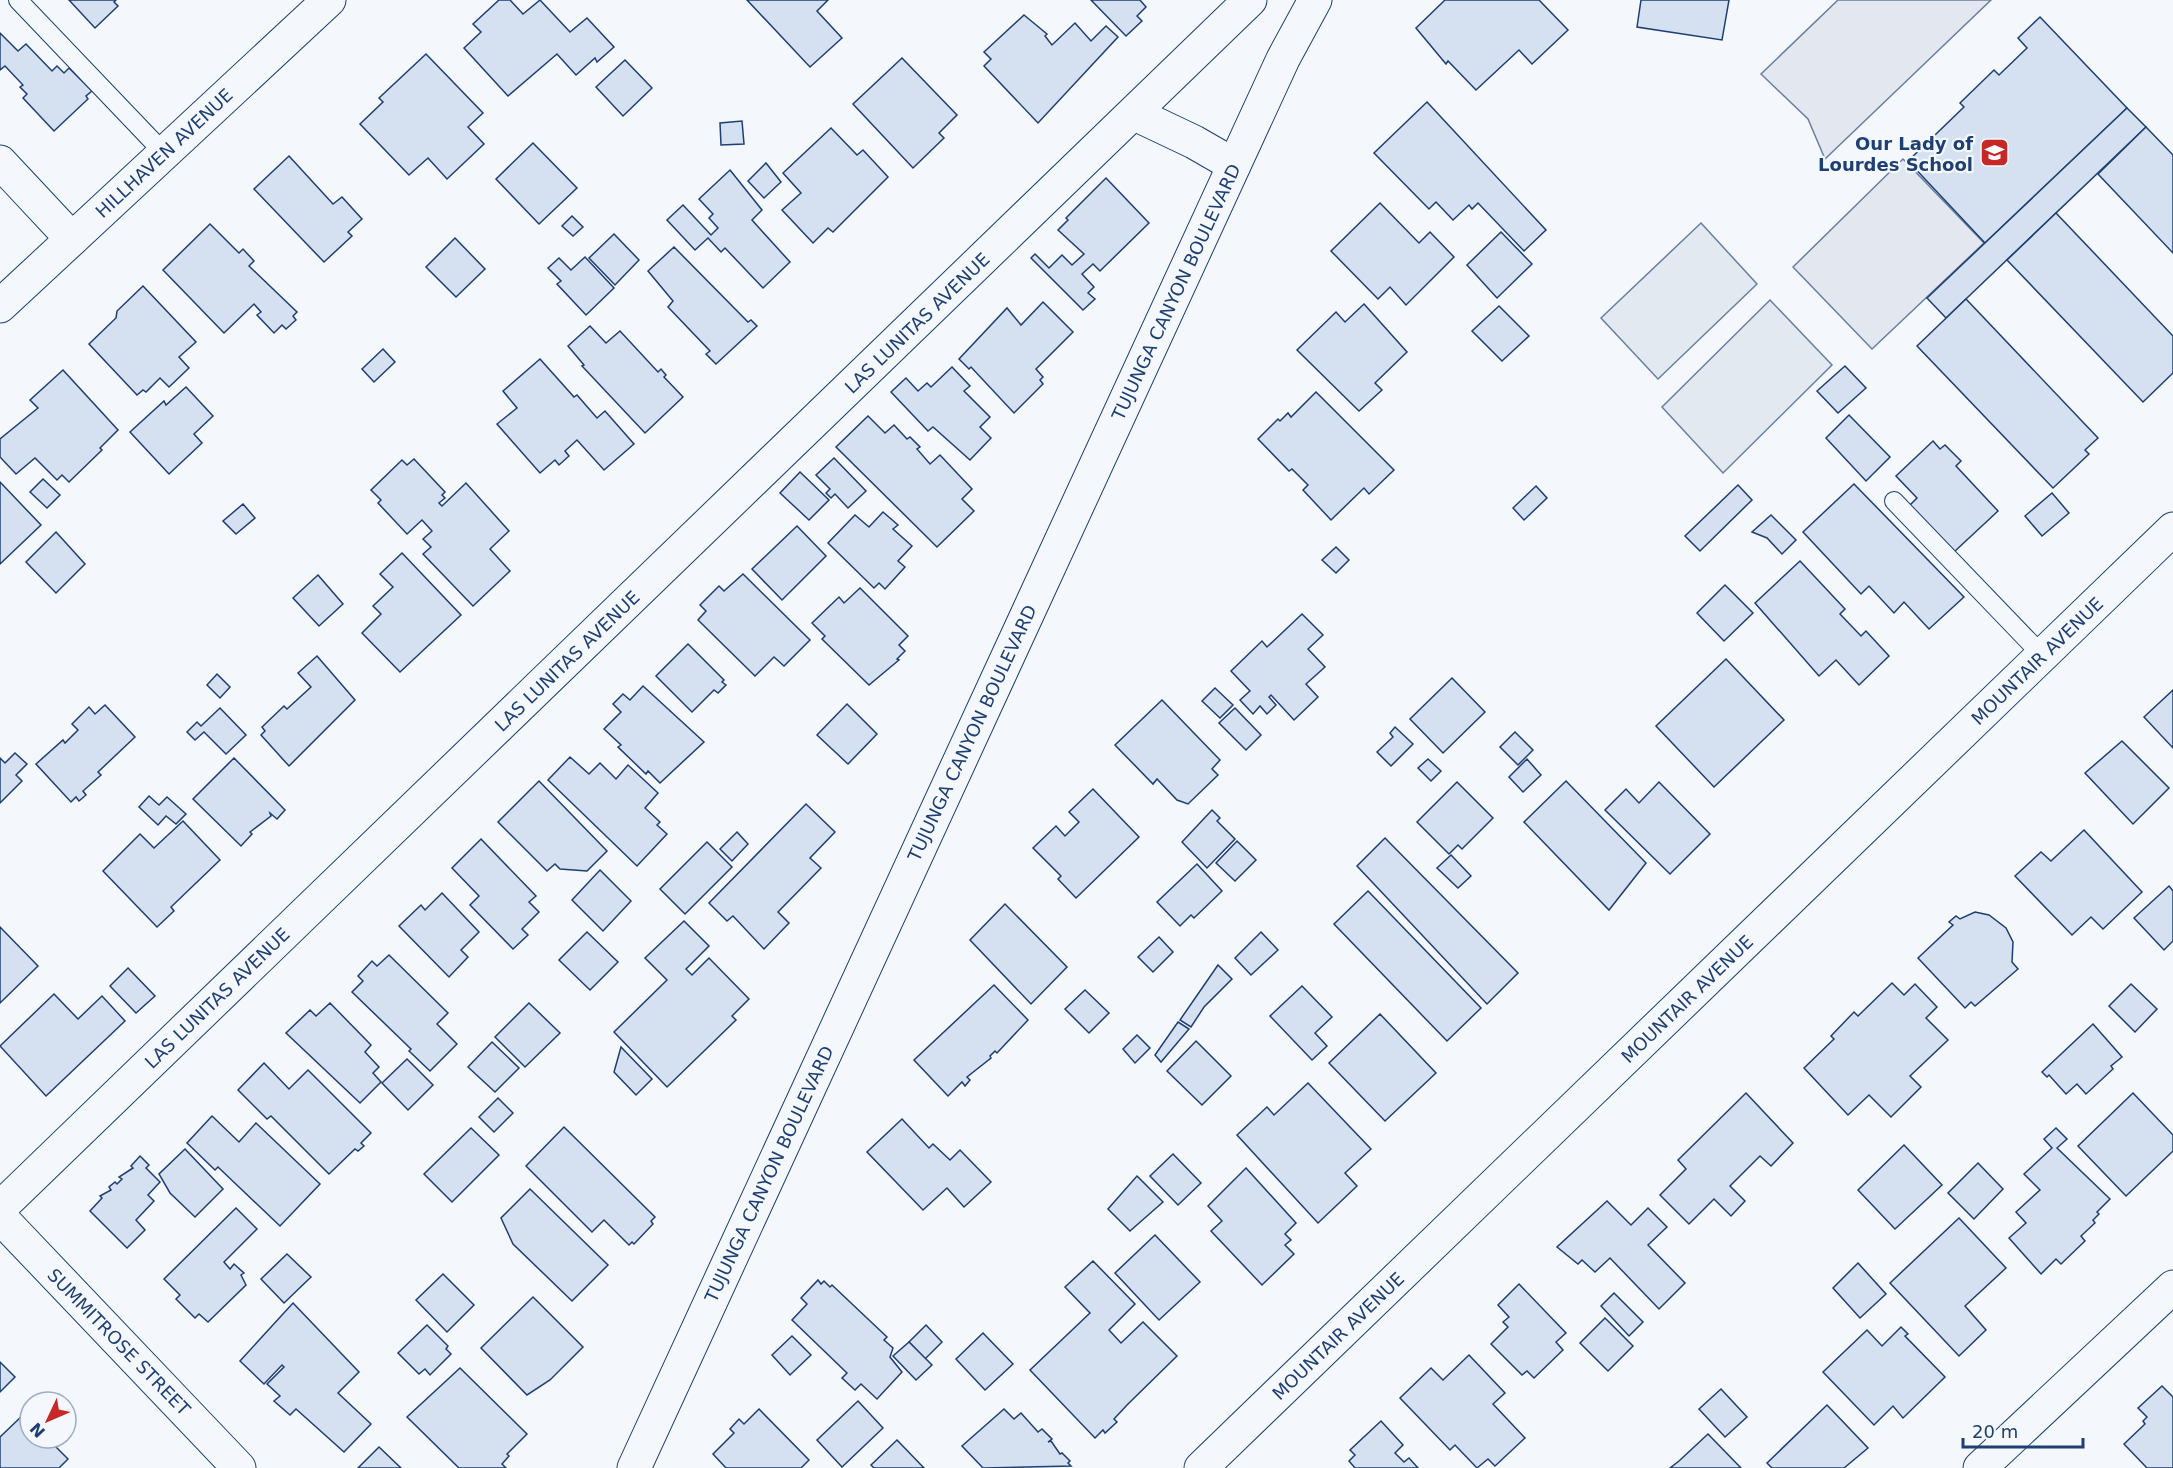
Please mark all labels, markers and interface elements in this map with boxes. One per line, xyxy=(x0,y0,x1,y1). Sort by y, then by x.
street label: HILLHAVEN AVENUE xyxy=(91,84,237,222)
place label: Our Lady of Lourdes School xyxy=(1818,133,1973,175)
school or university icon: Our Lady of Lourdes School xyxy=(1978,137,2010,169)
street label: TUJUNGA CANYON BOULEVARD xyxy=(1107,160,1245,424)
street label: LAS LUNITAS AVENUE xyxy=(840,248,994,398)
street label: LAS LUNITAS AVENUE xyxy=(490,586,644,736)
street label: MOUNTAIR AVENUE xyxy=(1967,593,2107,729)
street label: TUJUNGA CANYON BOULEVARD xyxy=(903,601,1041,865)
street label: LAS LUNITAS AVENUE xyxy=(140,923,294,1073)
street label: MOUNTAIR AVENUE xyxy=(1617,931,1757,1067)
street label: TUJUNGA CANYON BOULEVARD xyxy=(700,1042,838,1306)
street label: SUMMITROSE STREET xyxy=(43,1264,195,1420)
street label: MOUNTAIR AVENUE xyxy=(1268,1268,1408,1404)
north arrow xyxy=(18,1390,78,1450)
scale bar xyxy=(1963,1411,2083,1449)
text: N xyxy=(26,1419,49,1441)
text: 20 m xyxy=(1972,1421,2018,1442)

